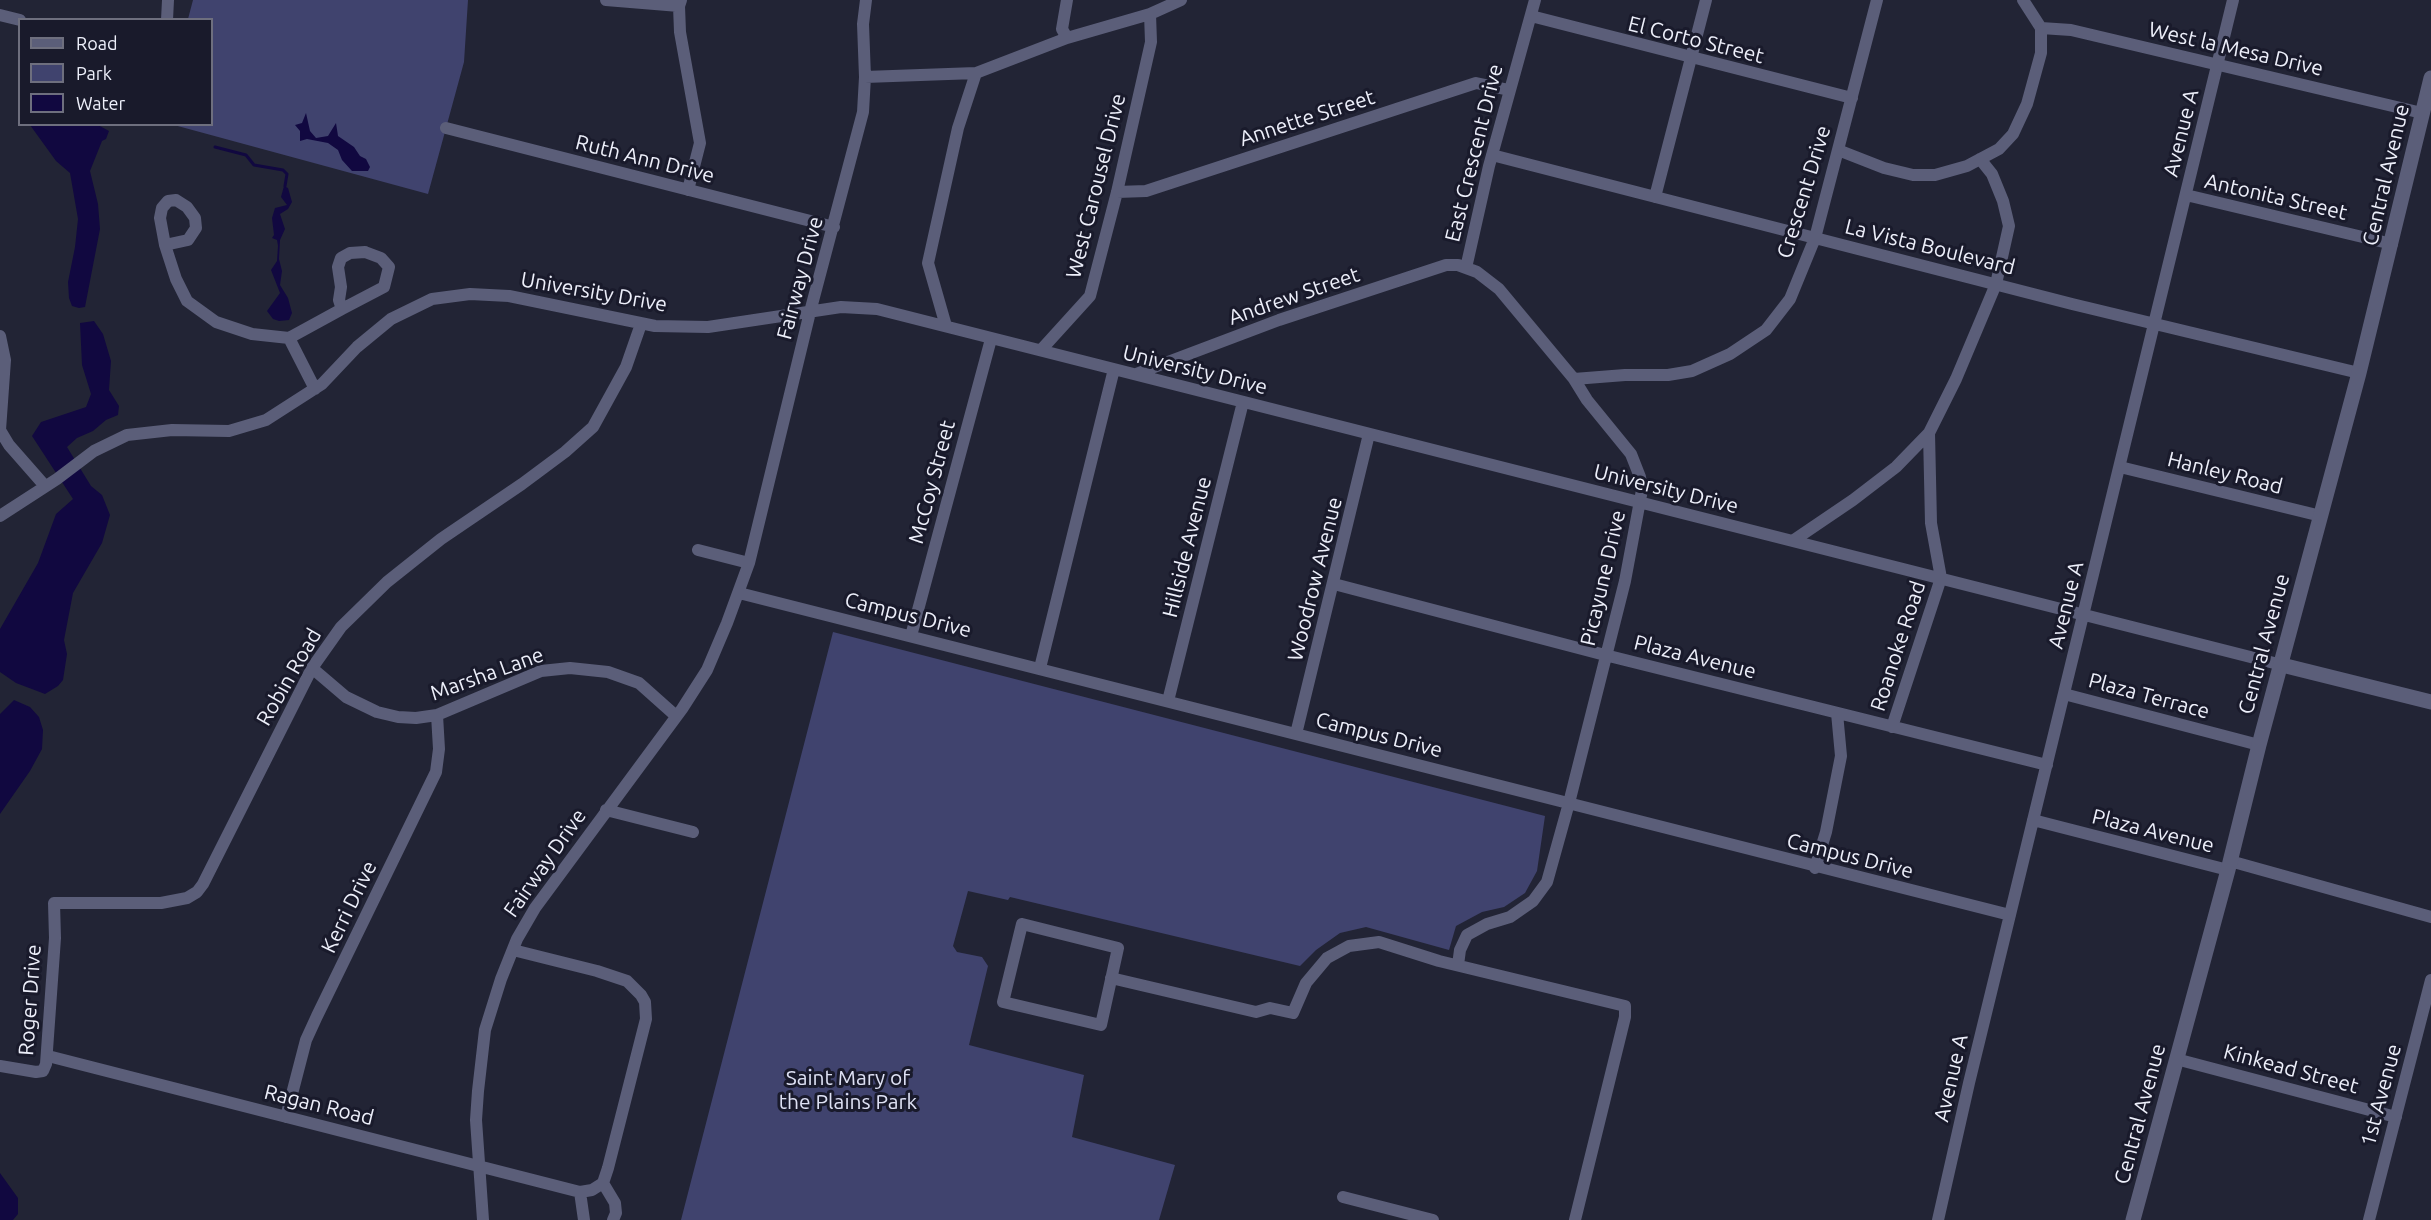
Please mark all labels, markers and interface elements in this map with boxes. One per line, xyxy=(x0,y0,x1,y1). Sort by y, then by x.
street label: El Corto Street xyxy=(1625,11,1767,69)
street label: West la Mesa Drive xyxy=(2146,17,2326,81)
legend xyxy=(18,18,213,126)
text: Road xyxy=(76,33,118,53)
street label: East Crescent Drive xyxy=(1440,62,1508,244)
text: Park xyxy=(76,63,112,83)
street label: Annette Street xyxy=(1236,84,1378,152)
street label: Avenue A xyxy=(2158,87,2204,179)
street label: West Carousel Drive xyxy=(1061,91,1131,281)
text: Water xyxy=(76,93,125,113)
street label: Central Avenue xyxy=(2357,102,2415,248)
street label: Crescent Drive xyxy=(1772,123,1836,261)
street label: Ruth Ann Drive xyxy=(573,130,717,188)
street label: Antonita Street xyxy=(2202,168,2350,226)
street label: Fairway Drive xyxy=(772,214,828,342)
street label: La Vista Boulevard xyxy=(1842,214,2018,280)
street label: Andrew Street xyxy=(1225,262,1363,330)
street label: University Drive xyxy=(519,267,669,317)
street label: University Drive xyxy=(1120,340,1270,400)
street label: McCoy Street xyxy=(903,418,961,546)
street label: Hanley Road xyxy=(2165,447,2285,499)
street label: University Drive xyxy=(1591,459,1741,519)
street label: Hillside Avenue xyxy=(1157,474,1217,620)
street label: Woodrow Avenue xyxy=(1282,494,1348,664)
street label: Picayune Drive xyxy=(1575,508,1631,648)
street label: Avenue A xyxy=(2043,559,2089,651)
street label: Central Avenue xyxy=(2233,571,2295,717)
street label: Roanoke Road xyxy=(1865,578,1931,714)
street label: Campus Drive xyxy=(842,587,974,643)
street label: Robin Road xyxy=(251,624,327,730)
street label: Plaza Avenue xyxy=(1631,630,1759,684)
street label: Marsha Lane xyxy=(427,642,547,706)
street label: Plaza Terrace xyxy=(2086,668,2212,724)
street label: Campus Drive xyxy=(1313,707,1445,763)
street label: Fairway Drive xyxy=(499,804,591,922)
street label: Plaza Avenue xyxy=(2089,804,2217,858)
street label: Campus Drive xyxy=(1784,828,1916,884)
street label: Kerri Drive xyxy=(316,857,382,957)
street label: Roger Drive xyxy=(14,944,46,1056)
street label: Avenue A xyxy=(1929,1032,1973,1124)
street label: Kinkead Street xyxy=(2221,1039,2361,1099)
street label: Central Avenue xyxy=(2109,1041,2171,1187)
street label: 1st Avenue xyxy=(2355,1041,2407,1149)
park label: Saint Mary of the Plains Park xyxy=(779,1065,917,1115)
street label: Ragan Road xyxy=(262,1079,376,1131)

